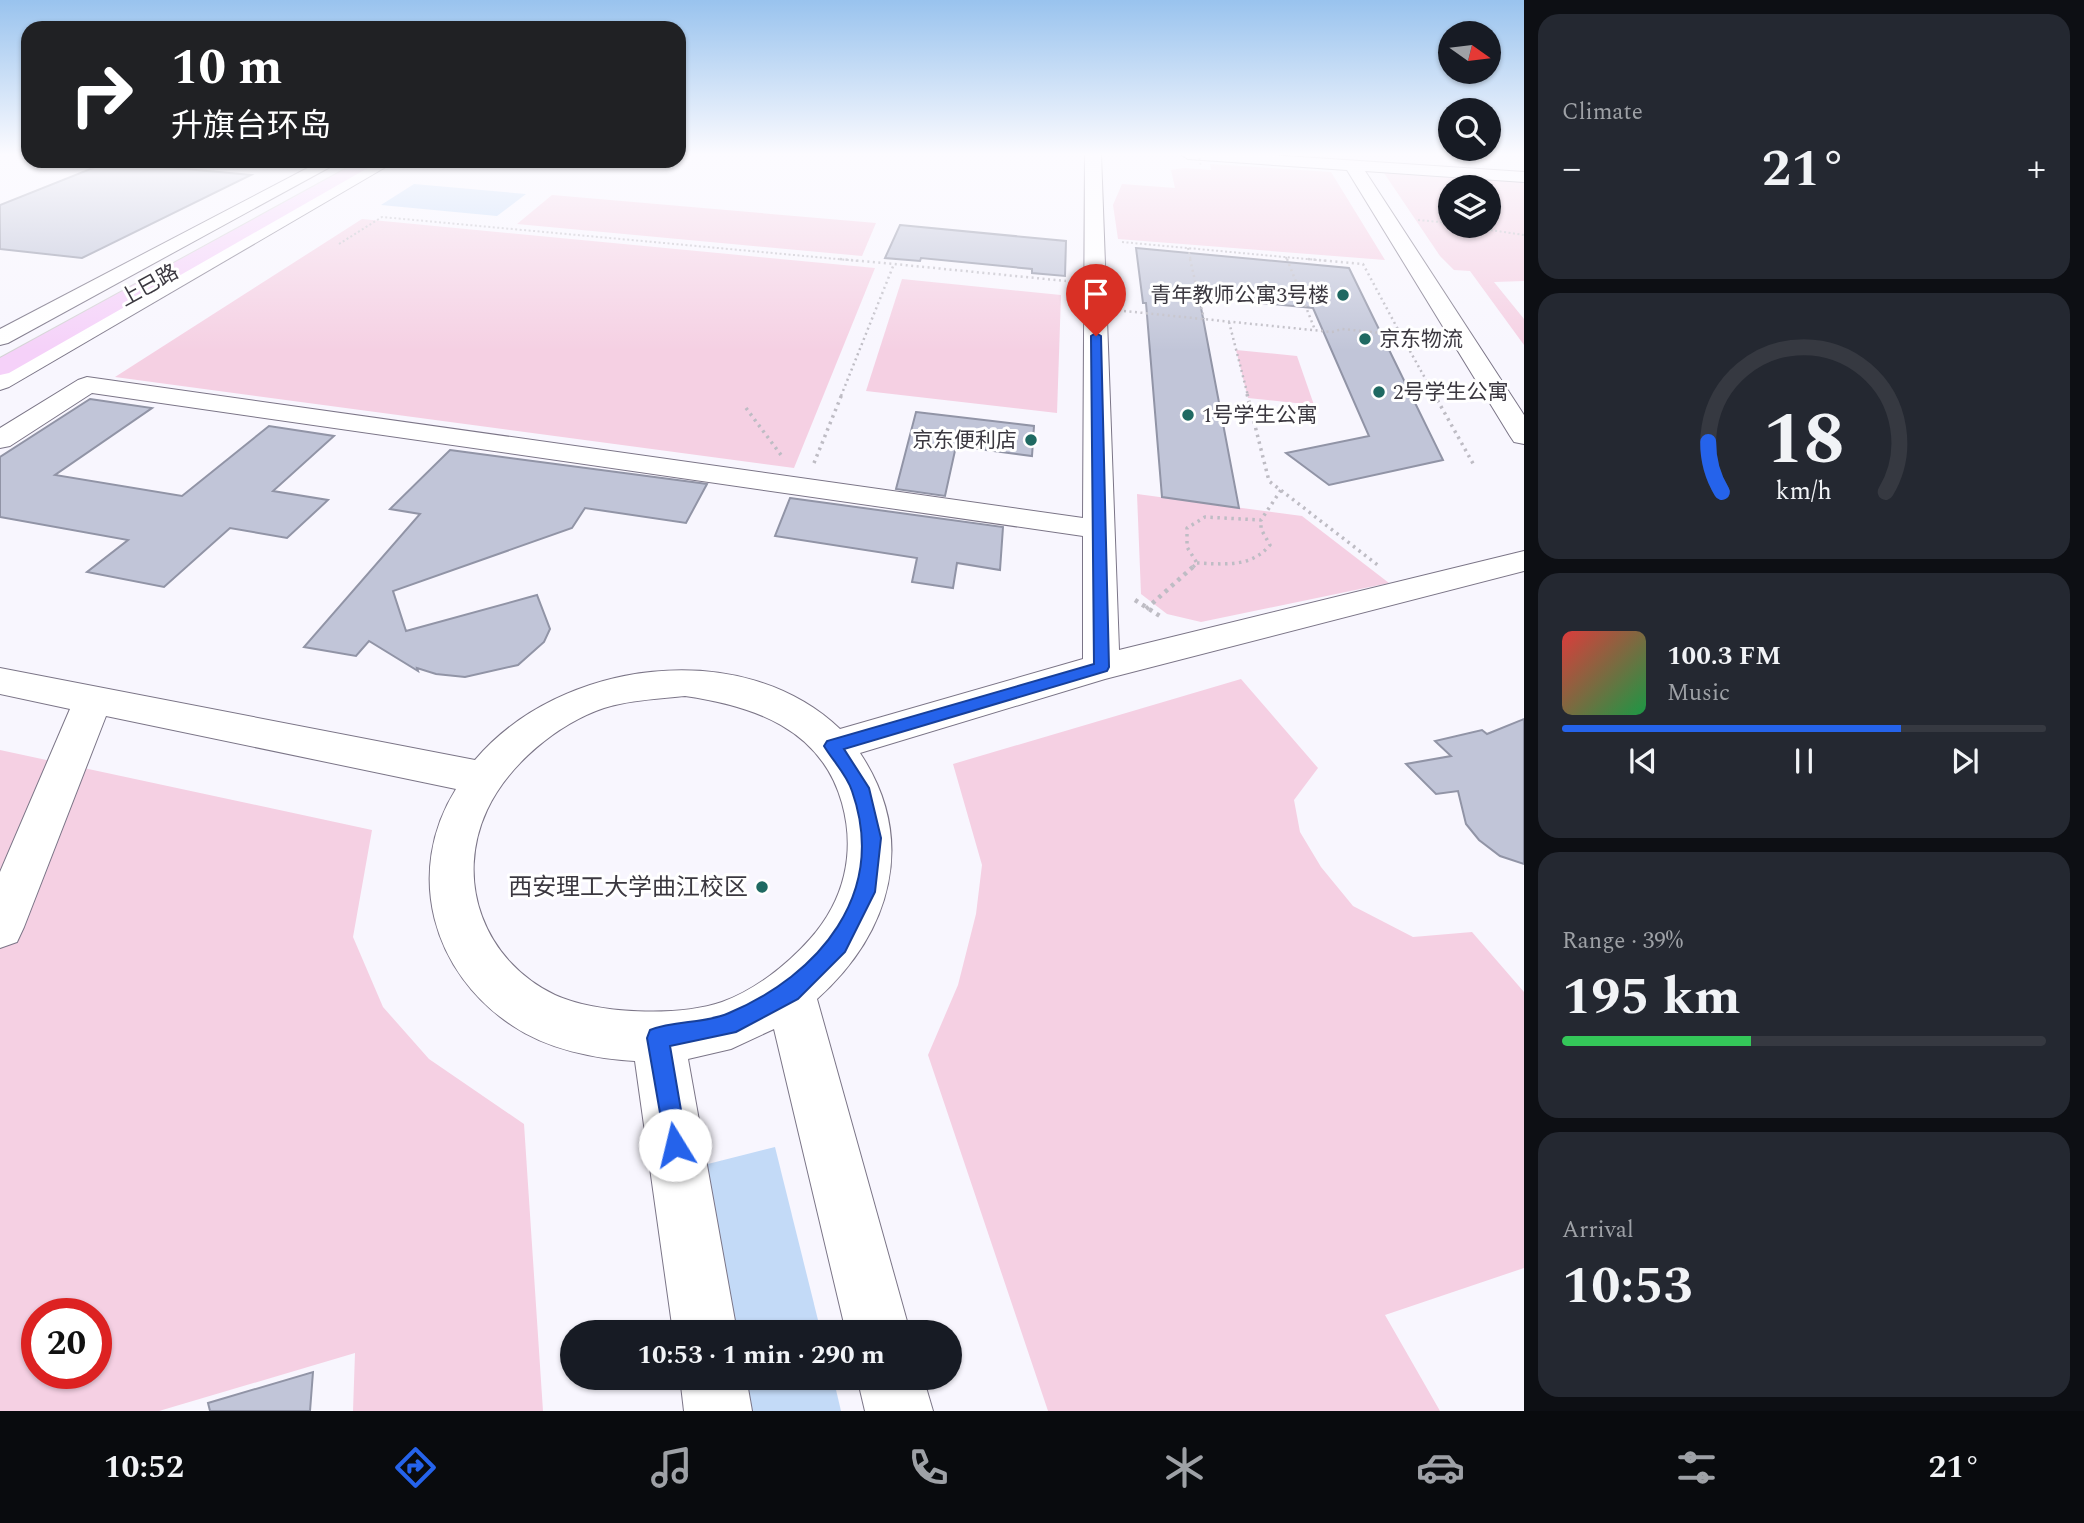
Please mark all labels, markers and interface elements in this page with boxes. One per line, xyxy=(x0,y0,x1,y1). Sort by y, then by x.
north arrow xyxy=(1438,21,1502,84)
map controls xyxy=(1438,21,1501,238)
text: 10 m xyxy=(171,31,282,106)
icon: right xyxy=(56,49,147,140)
text: Climate xyxy=(1562,95,1643,130)
button: search xyxy=(1438,98,1501,161)
text: 升旗台环岛 xyxy=(171,102,331,151)
text: 21° xyxy=(1762,130,1846,209)
text: − xyxy=(1562,140,1581,198)
text: + xyxy=(2027,140,2046,198)
button: layers xyxy=(1438,175,1501,238)
street label: 上巳路 xyxy=(114,257,185,315)
pin xyxy=(1066,264,1126,336)
icon: arrive xyxy=(1077,275,1115,313)
place label: 青年教师公寓3号楼 xyxy=(1151,280,1329,312)
marker: 青年教师公寓3号楼 xyxy=(1335,287,1351,303)
place label: 京东物流 xyxy=(1379,324,1463,356)
marker: 京东物流 xyxy=(1357,331,1373,347)
place label: 2号学生公寓 xyxy=(1393,377,1509,409)
marker: 2号学生公寓 xyxy=(1371,384,1387,400)
text: 18 xyxy=(1763,386,1845,497)
place label: 1号学生公寓 xyxy=(1202,400,1318,432)
marker: 1号学生公寓 xyxy=(1180,407,1196,423)
place label: 京东便利店 xyxy=(912,425,1017,457)
marker: 京东便利店 xyxy=(1023,432,1039,448)
text: km/h xyxy=(1776,473,1832,511)
text: 100.3 FM xyxy=(1667,636,1781,676)
text: Music xyxy=(1667,676,1730,711)
icon: previous xyxy=(1624,742,1662,780)
icon: pause xyxy=(1785,742,1823,780)
icon: next xyxy=(1946,742,1984,780)
place label: 西安理工大学曲江校区 xyxy=(508,870,748,906)
marker: 西安理工大学曲江校区 xyxy=(754,879,770,895)
text: Range · 39% xyxy=(1562,924,1683,959)
text: 195 km xyxy=(1562,958,1741,1037)
position arrow xyxy=(638,1108,712,1182)
text: Arrival xyxy=(1562,1213,1634,1248)
text: 10:53 xyxy=(1562,1247,1693,1326)
speed limit sign: 20 xyxy=(21,1298,112,1389)
text: 10:53 · 1 min · 290 m xyxy=(637,1335,885,1375)
text: 10:52 xyxy=(104,1443,184,1492)
icon: directions xyxy=(391,1443,440,1492)
icon: music xyxy=(647,1443,696,1492)
icon: phone xyxy=(904,1443,953,1492)
icon: climate xyxy=(1160,1443,1209,1492)
icon: car xyxy=(1416,1443,1465,1492)
icon: filters xyxy=(1672,1443,1721,1492)
text: 21° xyxy=(1928,1443,1980,1492)

